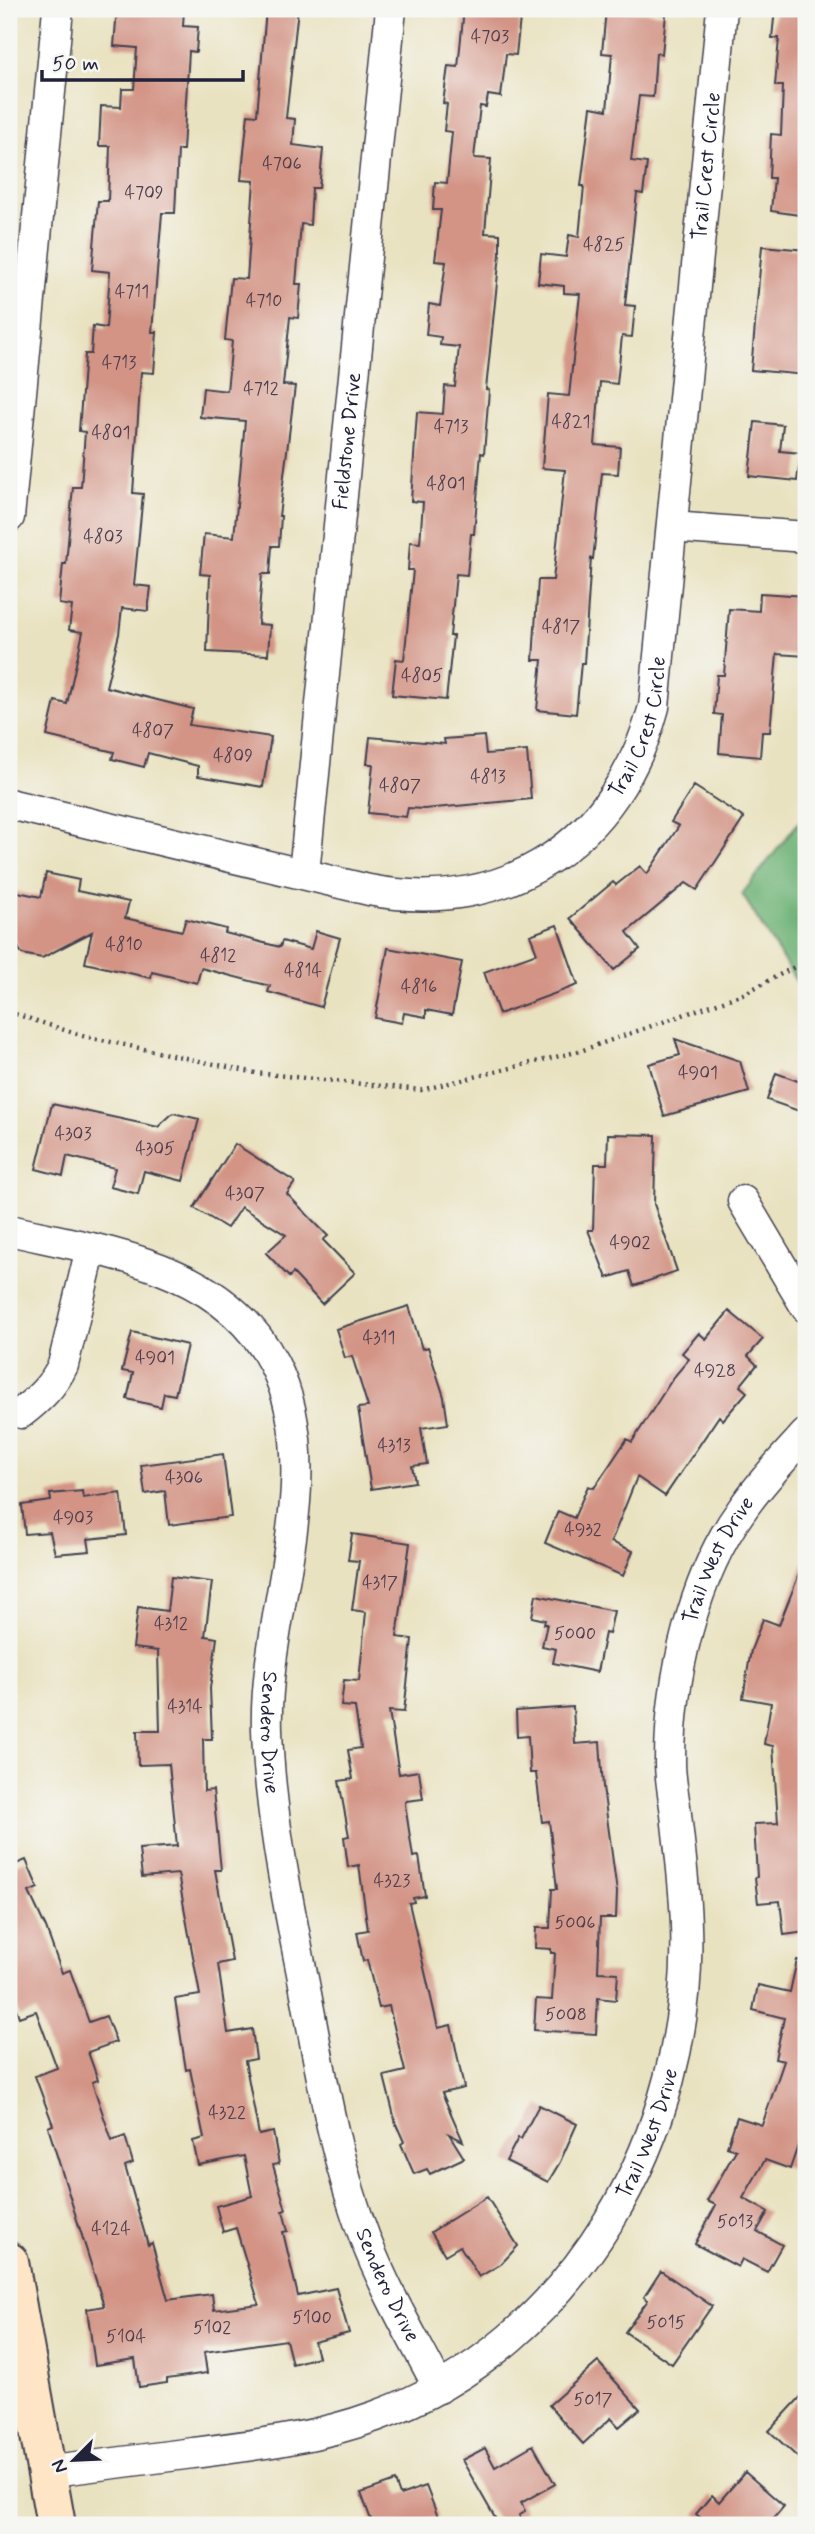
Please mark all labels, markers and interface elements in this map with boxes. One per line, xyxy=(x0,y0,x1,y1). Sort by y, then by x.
house number: 4703 xyxy=(471,25,509,49)
scale bar xyxy=(42,38,243,82)
text: 50 m xyxy=(52,50,99,78)
street label: Trail Crest Circle xyxy=(686,91,728,241)
house number: 4706 xyxy=(262,152,302,176)
house number: 4709 xyxy=(124,181,164,205)
house number: 4825 xyxy=(583,233,625,257)
house number: 4711 xyxy=(115,280,149,304)
house number: 4710 xyxy=(246,289,282,313)
house number: 4713 xyxy=(102,351,136,375)
street label: Fieldstone Drive xyxy=(327,371,368,511)
house number: 4712 xyxy=(243,377,279,401)
house number: 4821 xyxy=(551,410,591,434)
house number: 4713 xyxy=(434,415,468,439)
house number: 4801 xyxy=(91,421,131,445)
house number: 4801 xyxy=(426,472,466,496)
house number: 4803 xyxy=(83,525,123,549)
house number: 4817 xyxy=(542,615,580,639)
street label: Trail Crest Circle xyxy=(602,655,673,804)
house number: 4805 xyxy=(401,664,443,688)
house number: 4807 xyxy=(132,719,174,743)
house number: 4809 xyxy=(213,744,253,768)
house number: 4813 xyxy=(470,765,506,789)
house number: 4807 xyxy=(379,774,421,798)
house number: 4810 xyxy=(105,933,143,957)
house number: 4812 xyxy=(200,944,236,968)
house number: 4814 xyxy=(284,959,322,983)
house number: 4816 xyxy=(401,975,437,999)
house number: 4901 xyxy=(678,1061,718,1085)
house number: 4303 xyxy=(54,1122,92,1146)
house number: 4305 xyxy=(135,1137,175,1161)
house number: 4307 xyxy=(225,1182,265,1206)
house number: 4902 xyxy=(610,1231,651,1255)
house number: 4311 xyxy=(362,1326,396,1350)
house number: 4901 xyxy=(135,1346,175,1370)
house number: 4928 xyxy=(694,1359,736,1383)
house number: 4313 xyxy=(377,1434,411,1458)
house number: 4306 xyxy=(165,1466,203,1490)
street label: Trail West Drive xyxy=(676,1491,761,1627)
house number: 4903 xyxy=(53,1506,93,1530)
house number: 4932 xyxy=(564,1518,602,1542)
house number: 4317 xyxy=(362,1571,398,1595)
house number: 4312 xyxy=(154,1612,188,1636)
house number: 5000 xyxy=(554,1622,596,1646)
street label: Sendero Drive xyxy=(253,1670,286,1795)
house number: 4314 xyxy=(167,1695,203,1719)
house number: 4323 xyxy=(374,1869,410,1893)
house number: 5006 xyxy=(554,1911,596,1935)
house number: 5008 xyxy=(545,2003,587,2027)
street label: Trail West Drive xyxy=(610,2065,685,2204)
house number: 4322 xyxy=(208,2101,246,2125)
house number: 5013 xyxy=(717,2210,753,2234)
house number: 4124 xyxy=(91,2217,131,2241)
street label: Sendero Drive xyxy=(348,2224,426,2347)
house number: 5100 xyxy=(292,2306,332,2330)
house number: 5015 xyxy=(647,2311,686,2335)
house number: 5102 xyxy=(193,2316,231,2340)
house number: 5104 xyxy=(106,2325,146,2349)
house number: 5017 xyxy=(573,2388,613,2412)
north arrow xyxy=(38,2426,108,2496)
text: N xyxy=(46,2455,74,2477)

